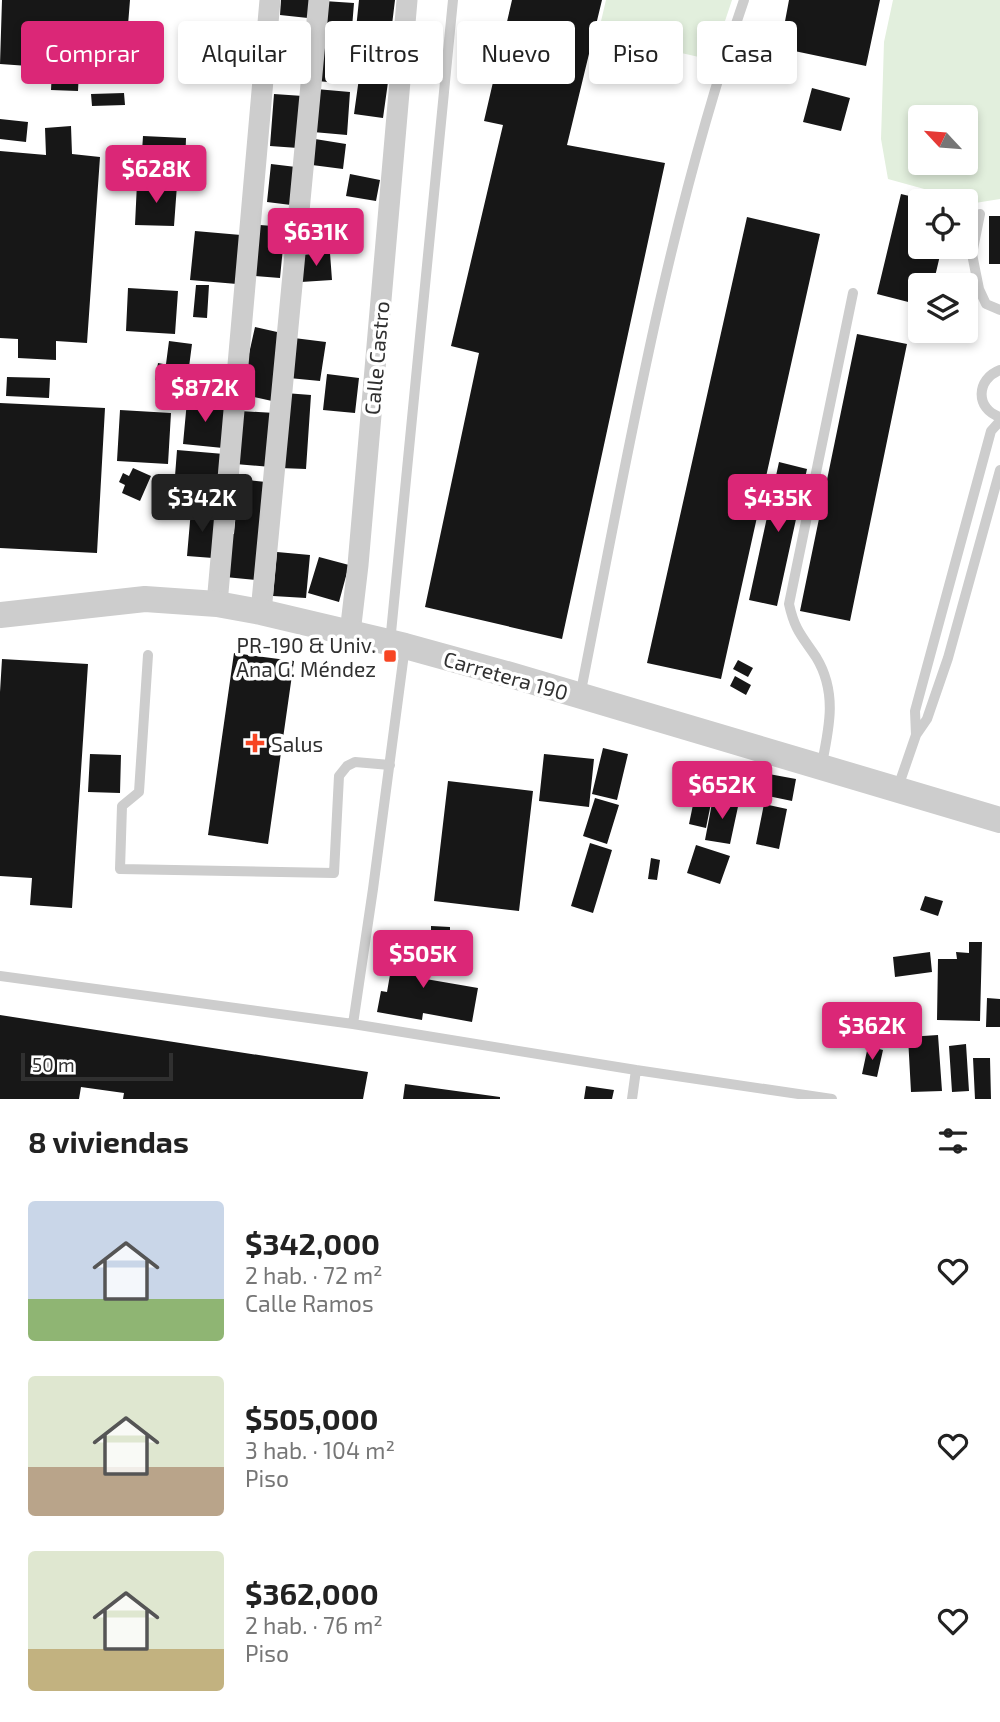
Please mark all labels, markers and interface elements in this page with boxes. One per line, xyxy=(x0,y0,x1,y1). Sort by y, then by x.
chip: Comprar xyxy=(21,21,164,84)
chip: Alquilar xyxy=(178,21,311,84)
chip: Filtros xyxy=(325,21,443,84)
chip: Nuevo xyxy=(457,21,575,84)
chip: Piso xyxy=(589,21,683,84)
chip: Casa xyxy=(697,21,797,84)
north arrow xyxy=(908,105,978,175)
map controls xyxy=(908,105,978,343)
pin: $628K xyxy=(107,146,205,205)
text: $628K xyxy=(121,154,191,182)
button: locate xyxy=(908,189,978,259)
pin: $631K xyxy=(267,208,365,268)
text: $631K xyxy=(284,217,348,245)
button: layers xyxy=(908,273,978,343)
street label: Calle Castro xyxy=(359,300,393,416)
pin: $872K xyxy=(156,364,254,424)
text: $872K xyxy=(171,373,239,401)
pin: $342K xyxy=(153,475,251,534)
pin: $435K xyxy=(729,475,827,534)
text: $342K xyxy=(168,483,236,511)
text: $435K xyxy=(744,483,812,511)
place label: PR-190 & Univ. Ana G. Méndez xyxy=(236,632,376,681)
street label: Carretera 190 xyxy=(441,645,571,705)
marker: PR-190 & Univ. Ana G. Méndez xyxy=(382,648,398,664)
place label: Salus xyxy=(271,731,323,756)
marker: Salus xyxy=(245,733,265,753)
pin: $652K xyxy=(673,762,771,821)
text: $652K xyxy=(688,770,756,798)
pin: $505K xyxy=(374,930,472,990)
text: $505K xyxy=(389,939,457,967)
pin: $362K xyxy=(823,1002,921,1062)
text: $362K xyxy=(838,1011,906,1039)
scale bar xyxy=(21,1050,173,1082)
text: 50 m xyxy=(32,1053,75,1076)
icon: filters xyxy=(934,1122,972,1160)
text: 8 viviendas xyxy=(28,1123,189,1159)
text: $342,000 xyxy=(245,1225,380,1261)
icon: home xyxy=(84,1229,168,1313)
icon: heart xyxy=(934,1252,972,1290)
text: 2 hab. · 72 m² xyxy=(245,1261,383,1289)
text: Calle Ramos xyxy=(245,1289,374,1317)
text: $505,000 xyxy=(245,1400,379,1436)
icon: home xyxy=(84,1404,168,1488)
icon: heart xyxy=(934,1427,972,1465)
text: 3 hab. · 104 m² xyxy=(245,1436,395,1464)
text: Piso xyxy=(245,1464,289,1492)
text: $362,000 xyxy=(245,1575,379,1611)
icon: home xyxy=(84,1579,168,1663)
icon: heart xyxy=(934,1602,972,1640)
text: 2 hab. · 76 m² xyxy=(245,1611,383,1639)
text: Piso xyxy=(245,1639,289,1667)

